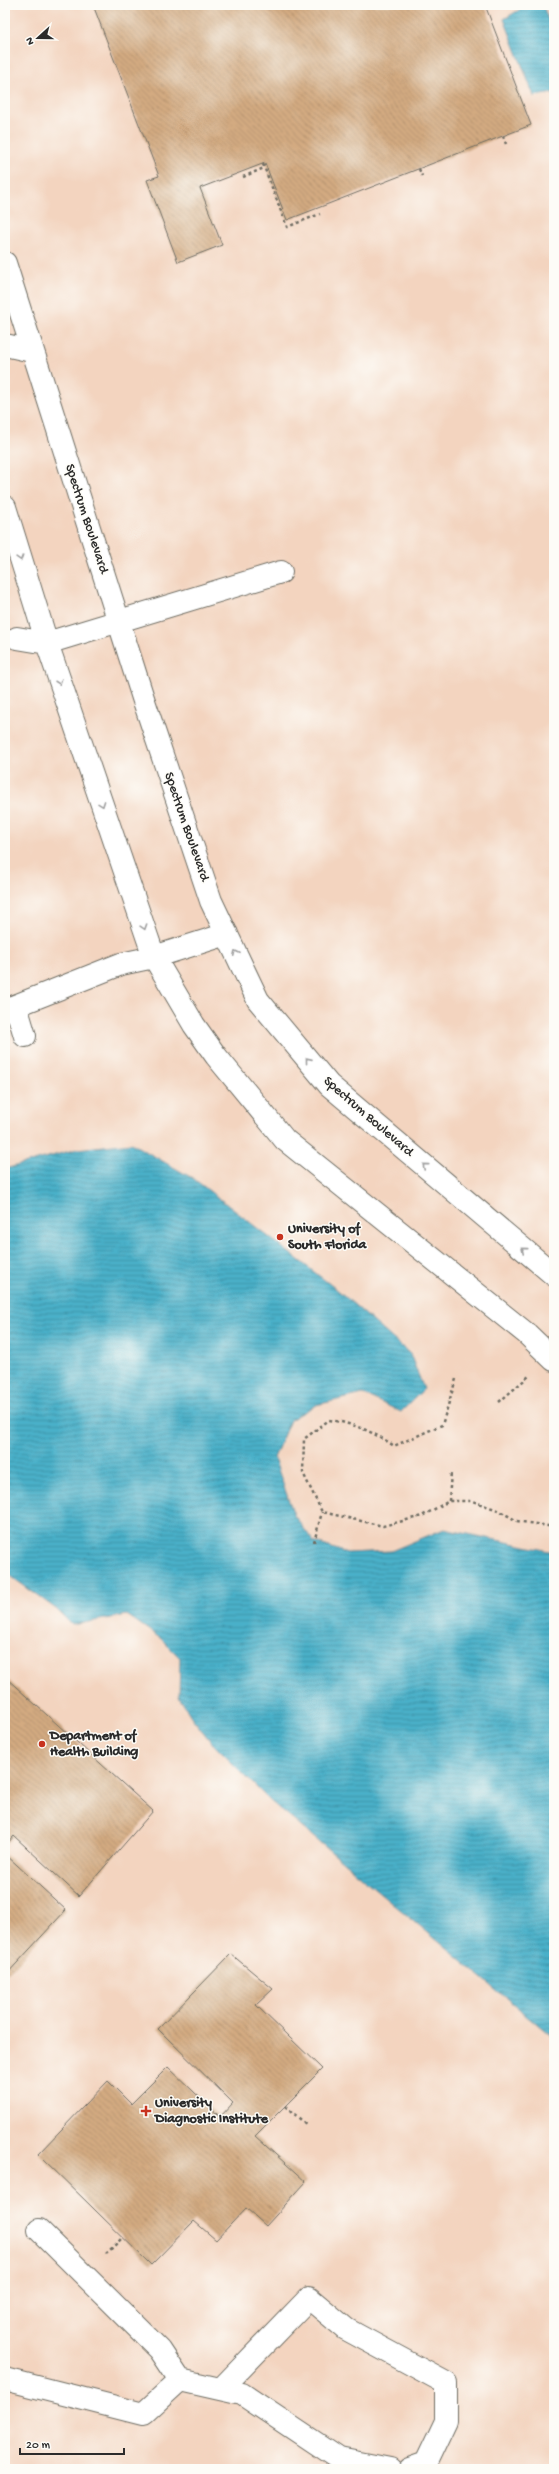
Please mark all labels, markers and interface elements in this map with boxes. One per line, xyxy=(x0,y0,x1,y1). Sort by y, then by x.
north arrow xyxy=(18,18,58,58)
text: N xyxy=(24,35,37,46)
street label: Spectrum Boulevard xyxy=(60,462,112,578)
one-way arrow xyxy=(15,554,24,561)
one-way arrow xyxy=(55,678,63,685)
street label: Spectrum Boulevard xyxy=(159,770,213,885)
one-way arrow xyxy=(98,801,106,808)
one-way arrow xyxy=(140,924,148,931)
one-way arrow xyxy=(233,950,241,958)
one-way arrow xyxy=(306,1058,313,1065)
street label: Spectrum Boulevard xyxy=(319,1073,418,1162)
one-way arrow xyxy=(422,1164,429,1171)
place label: University of South Florida xyxy=(288,1221,368,1254)
marker: University of South Florida xyxy=(275,1232,285,1242)
one-way arrow xyxy=(522,1248,529,1255)
place label: Department of Health Building xyxy=(48,1728,138,1761)
marker: Department of Health Building xyxy=(37,1739,47,1749)
place label: University Diagnostic Institute xyxy=(153,2095,269,2128)
marker: University Diagnostic Institute xyxy=(140,2105,152,2117)
scale bar xyxy=(20,2430,124,2456)
text: 20 m xyxy=(26,2439,51,2453)

